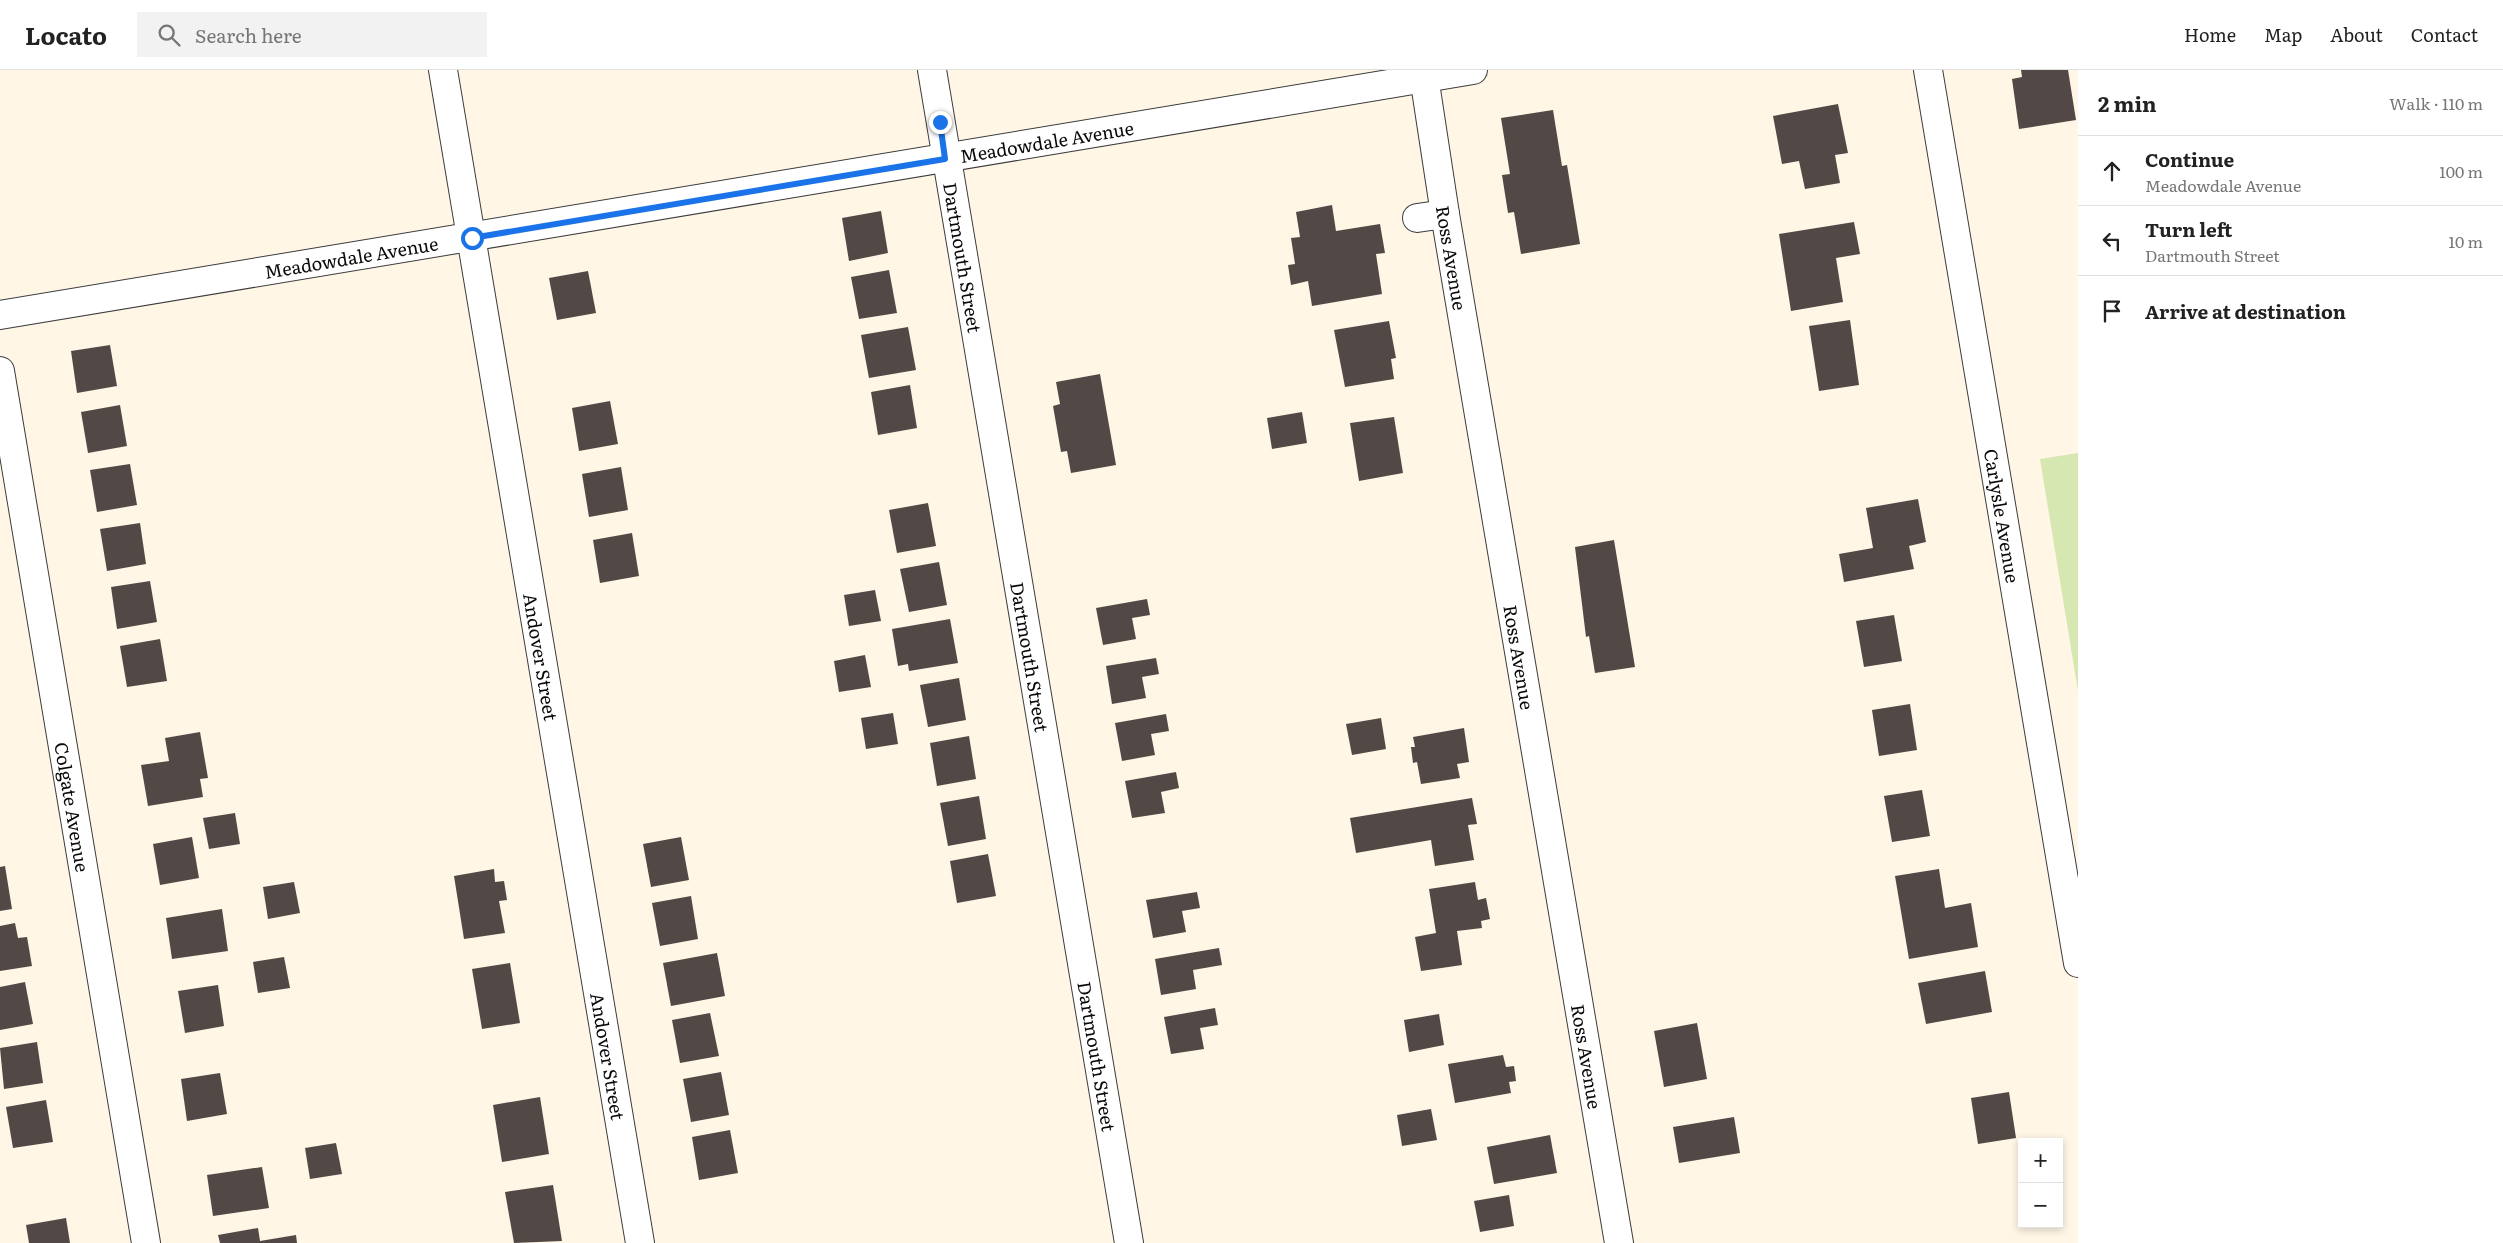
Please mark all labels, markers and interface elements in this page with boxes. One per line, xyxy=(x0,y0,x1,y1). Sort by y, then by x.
search box xyxy=(137,12,487,57)
text: Locato xyxy=(25,17,107,52)
icon: search xyxy=(155,21,183,49)
text: Search here xyxy=(195,21,302,49)
text: Home xyxy=(2184,21,2236,48)
text: Map xyxy=(2264,21,2302,48)
text: About xyxy=(2330,21,2383,48)
text: Contact xyxy=(2411,21,2478,48)
text: 2 min xyxy=(2098,87,2157,118)
text: Walk · 110 m xyxy=(2389,91,2483,115)
route end xyxy=(929,111,952,134)
street label: Meadowdale Avenue xyxy=(958,113,1136,169)
text: Continue xyxy=(2145,145,2234,173)
icon: ahead xyxy=(2098,157,2126,185)
text: 100 m xyxy=(2439,159,2483,183)
text: Meadowdale Avenue xyxy=(2145,173,2301,197)
street label: Dartmouth Street xyxy=(938,180,989,335)
street label: Ross Avenue xyxy=(1430,203,1475,312)
text: Turn left xyxy=(2145,215,2232,243)
route start xyxy=(461,227,484,250)
icon: left xyxy=(2098,227,2126,255)
street label: Meadowdale Avenue xyxy=(262,229,440,284)
text: 10 m xyxy=(2449,229,2483,253)
text: Dartmouth Street xyxy=(2145,243,2280,267)
icon: arrive xyxy=(2098,297,2126,325)
text: Arrive at destination xyxy=(2145,297,2346,325)
street label: Carlysle Avenue xyxy=(1978,447,2027,585)
street label: Dartmouth Street xyxy=(1005,580,1057,735)
street label: Andover Street xyxy=(518,591,566,723)
street label: Ross Avenue xyxy=(1498,603,1542,712)
street label: Colgate Avenue xyxy=(49,740,97,874)
street label: Dartmouth Street xyxy=(1072,979,1124,1134)
street label: Andover Street xyxy=(585,990,633,1123)
street label: Ross Avenue xyxy=(1565,1002,1610,1111)
map controls xyxy=(2018,1138,2063,1228)
button: + xyxy=(2018,1138,2063,1183)
button: − xyxy=(2018,1183,2063,1228)

